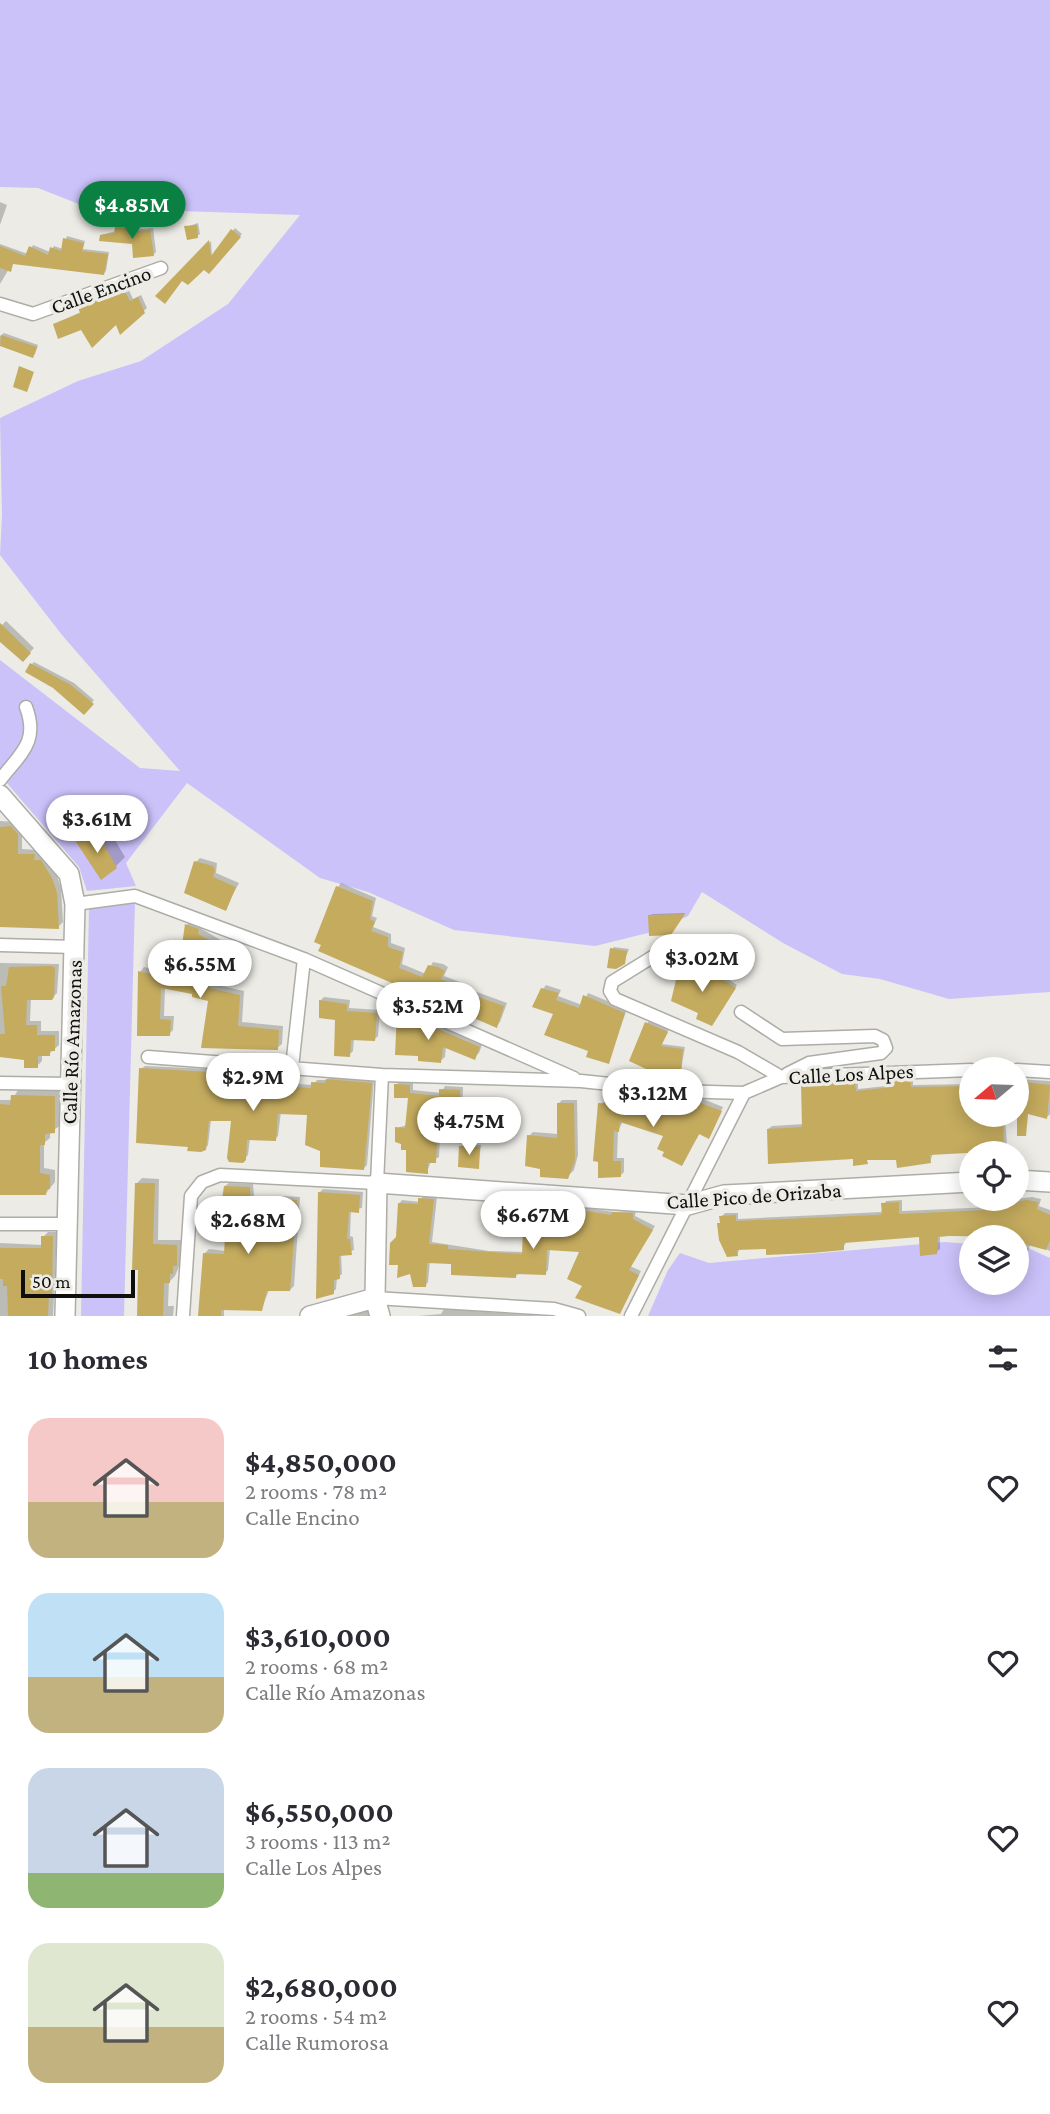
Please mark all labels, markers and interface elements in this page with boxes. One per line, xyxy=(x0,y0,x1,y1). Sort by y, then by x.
pin: $4.85M xyxy=(75,182,189,241)
text: $4.85M xyxy=(95,191,169,217)
street label: Calle Encino xyxy=(48,261,154,319)
pin: $3.61M xyxy=(40,796,154,855)
text: $3.61M xyxy=(62,805,132,831)
pin: $3.02M xyxy=(645,934,759,994)
pin: $6.55M xyxy=(143,940,257,1000)
text: $3.02M xyxy=(665,944,739,970)
text: $6.55M xyxy=(164,950,236,976)
street label: Calle Río Amazonas xyxy=(57,959,87,1125)
pin: $3.52M xyxy=(371,982,485,1042)
text: $3.52M xyxy=(392,992,464,1018)
pin: $2.9M xyxy=(204,1054,302,1113)
north arrow xyxy=(959,1057,1029,1127)
map controls xyxy=(959,1057,1029,1295)
street label: Calle Los Alpes xyxy=(788,1059,914,1089)
text: $2.9M xyxy=(222,1063,284,1089)
pin: $3.12M xyxy=(596,1070,710,1129)
text: $3.12M xyxy=(618,1079,688,1105)
pin: $4.75M xyxy=(412,1098,526,1157)
text: $4.75M xyxy=(433,1107,505,1133)
button: locate xyxy=(959,1141,1029,1211)
street label: Calle Pico de Orizaba xyxy=(666,1178,843,1214)
pin: $6.67M xyxy=(476,1192,590,1251)
pin: $2.68M xyxy=(191,1196,305,1256)
text: $6.67M xyxy=(497,1201,569,1227)
text: $2.68M xyxy=(210,1206,286,1232)
button: layers xyxy=(959,1225,1029,1295)
scale bar xyxy=(21,1267,135,1299)
text: 50 m xyxy=(32,1271,71,1292)
icon: filters xyxy=(984,1339,1022,1377)
text: 10 homes xyxy=(28,1342,148,1375)
text: $4,850,000 xyxy=(245,1445,397,1478)
icon: home xyxy=(84,1446,168,1530)
icon: heart xyxy=(984,1469,1022,1507)
text: 2 rooms · 78 m² xyxy=(245,1478,387,1504)
text: Calle Encino xyxy=(245,1504,360,1530)
text: $3,610,000 xyxy=(245,1620,391,1653)
icon: home xyxy=(84,1621,168,1705)
icon: heart xyxy=(984,1644,1022,1682)
text: 2 rooms · 68 m² xyxy=(245,1653,388,1679)
text: Calle Río Amazonas xyxy=(245,1679,425,1705)
text: $6,550,000 xyxy=(245,1795,394,1828)
icon: home xyxy=(84,1796,168,1880)
icon: heart xyxy=(984,1819,1022,1857)
text: 3 rooms · 113 m² xyxy=(245,1828,390,1854)
text: Calle Los Alpes xyxy=(245,1854,382,1880)
text: $2,680,000 xyxy=(245,1970,398,2003)
icon: home xyxy=(84,1971,168,2055)
icon: heart xyxy=(984,1994,1022,2032)
text: 2 rooms · 54 m² xyxy=(245,2003,387,2029)
text: Calle Rumorosa xyxy=(245,2029,389,2055)

